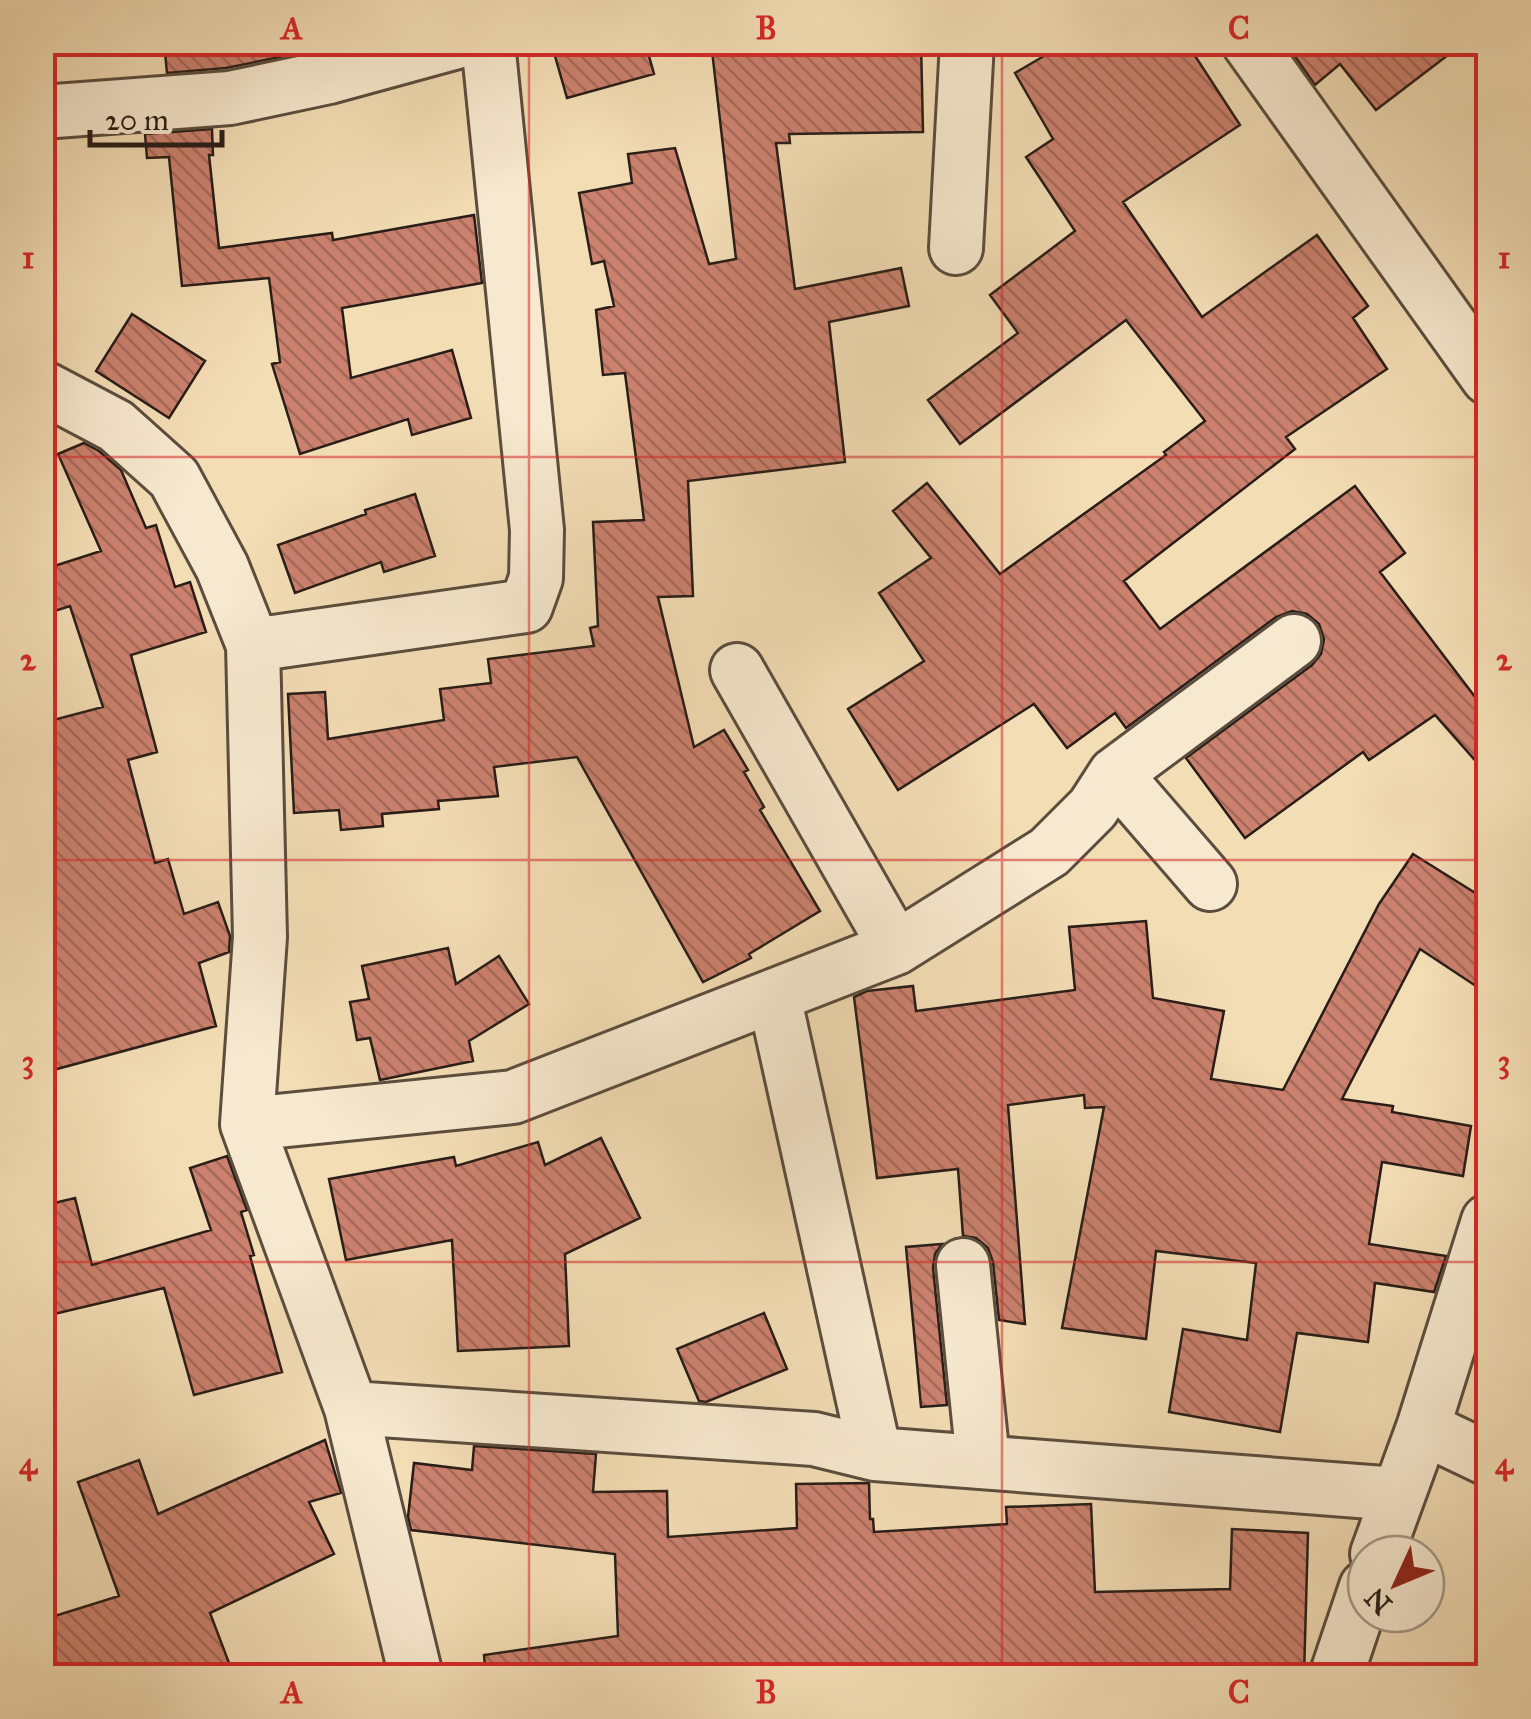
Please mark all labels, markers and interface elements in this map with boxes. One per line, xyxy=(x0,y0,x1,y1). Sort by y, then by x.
text: A xyxy=(279,9,303,48)
text: B xyxy=(755,9,777,48)
text: C xyxy=(1228,9,1250,48)
scale bar xyxy=(90,85,222,147)
text: 20 m xyxy=(105,102,169,138)
text: 1 xyxy=(22,238,35,277)
text: 1 xyxy=(1498,238,1511,277)
text: 2 xyxy=(20,640,37,679)
text: 2 xyxy=(1496,640,1513,679)
text: 3 xyxy=(22,1042,34,1081)
text: 3 xyxy=(1498,1042,1510,1081)
text: 4 xyxy=(19,1444,38,1483)
text: 4 xyxy=(1495,1444,1514,1483)
north arrow xyxy=(1346,1534,1446,1634)
text: N xyxy=(1357,1580,1399,1622)
text: A xyxy=(279,1673,303,1712)
text: B xyxy=(755,1673,777,1712)
text: C xyxy=(1228,1673,1250,1712)

